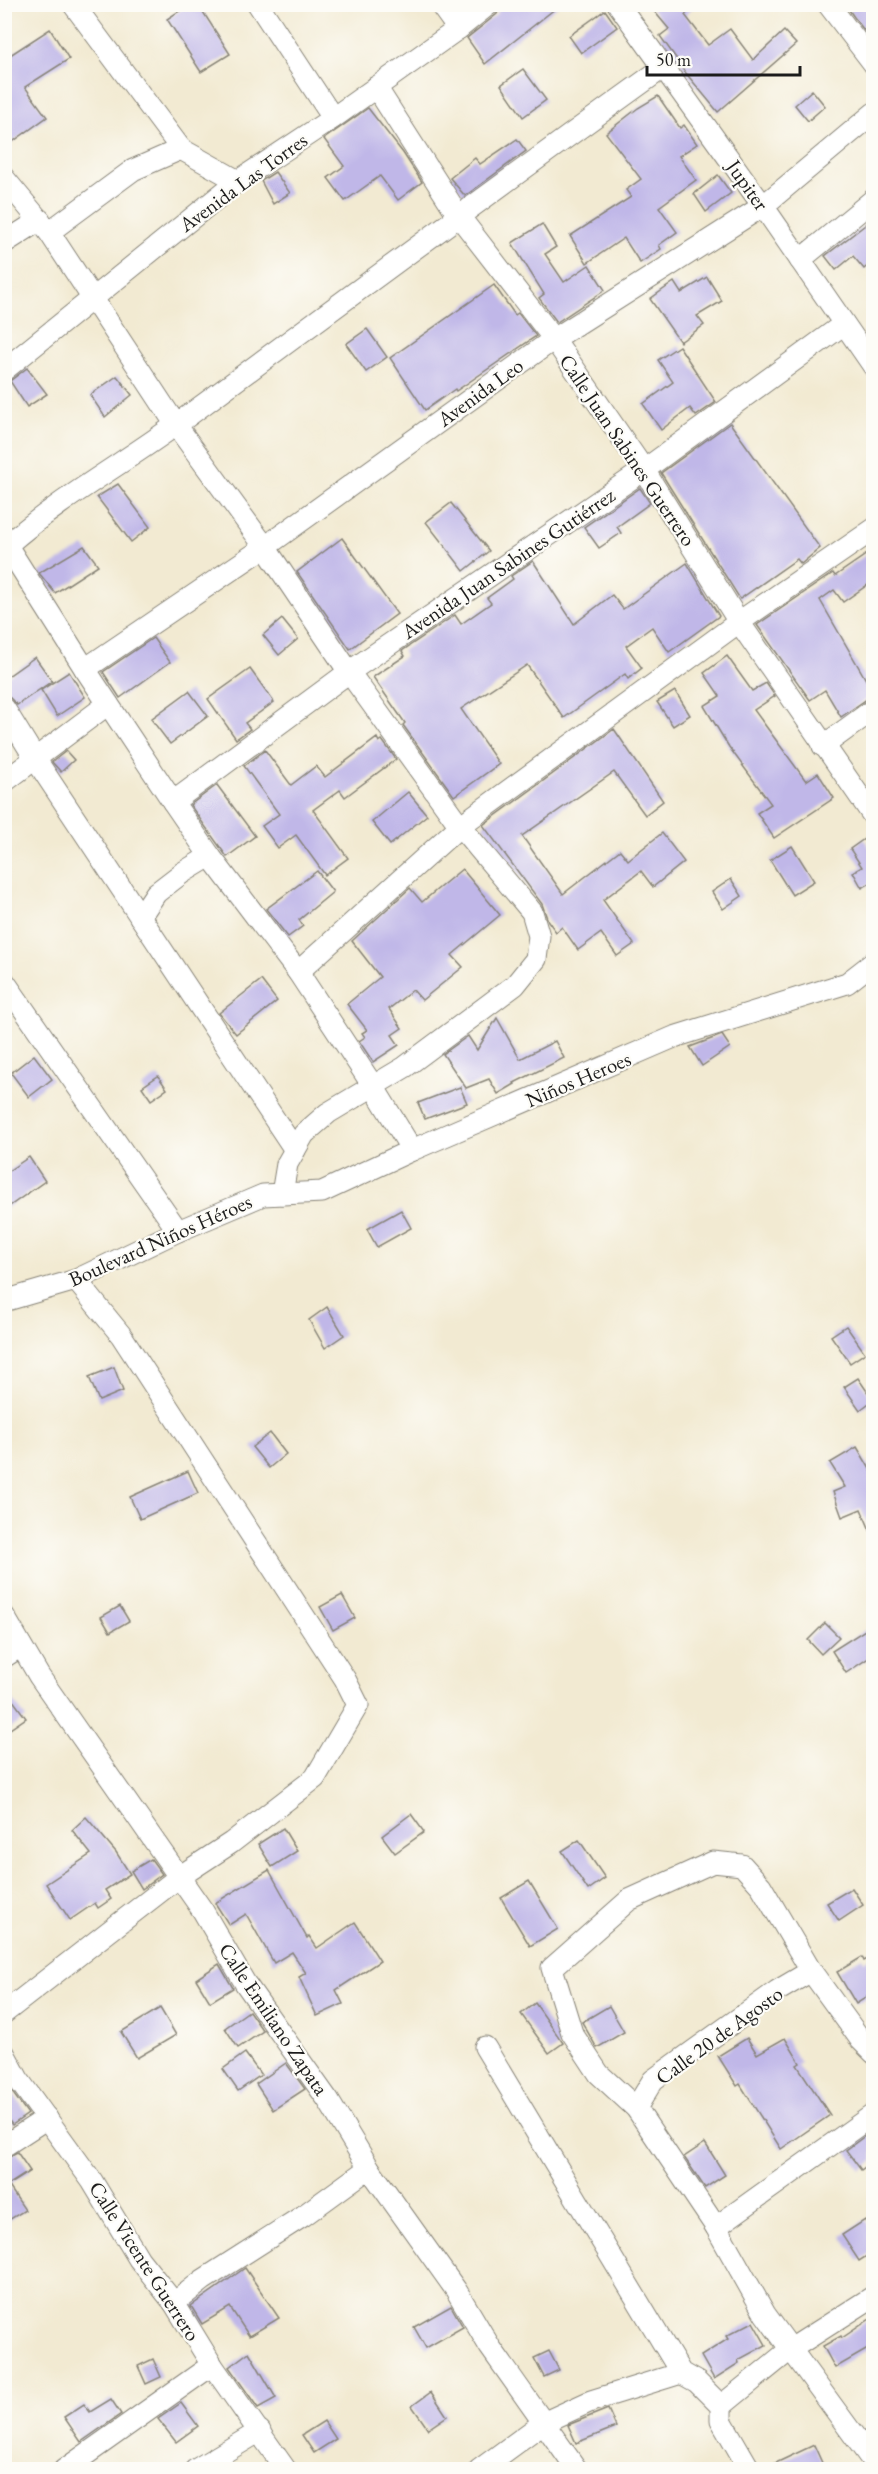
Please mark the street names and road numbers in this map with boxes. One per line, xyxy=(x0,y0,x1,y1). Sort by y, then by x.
street label: Avenida Las Torres xyxy=(173,126,313,238)
street label: Jupiter xyxy=(720,153,775,216)
street label: Calle Juan Sabines Guerrero xyxy=(554,349,702,551)
street label: Avenida Leo xyxy=(431,352,528,433)
street label: Avenida Juan Sabines Gutiérrez xyxy=(395,481,620,645)
street label: Niños Heroes xyxy=(521,1045,635,1113)
street label: Boulevard Niños Héroes xyxy=(64,1187,256,1293)
street label: Calle Emiliano Zapata xyxy=(213,1938,335,2101)
street label: Calle 20 de Agosto xyxy=(650,1980,788,2090)
street label: Calle Vicente Guerrero xyxy=(83,2176,207,2346)

